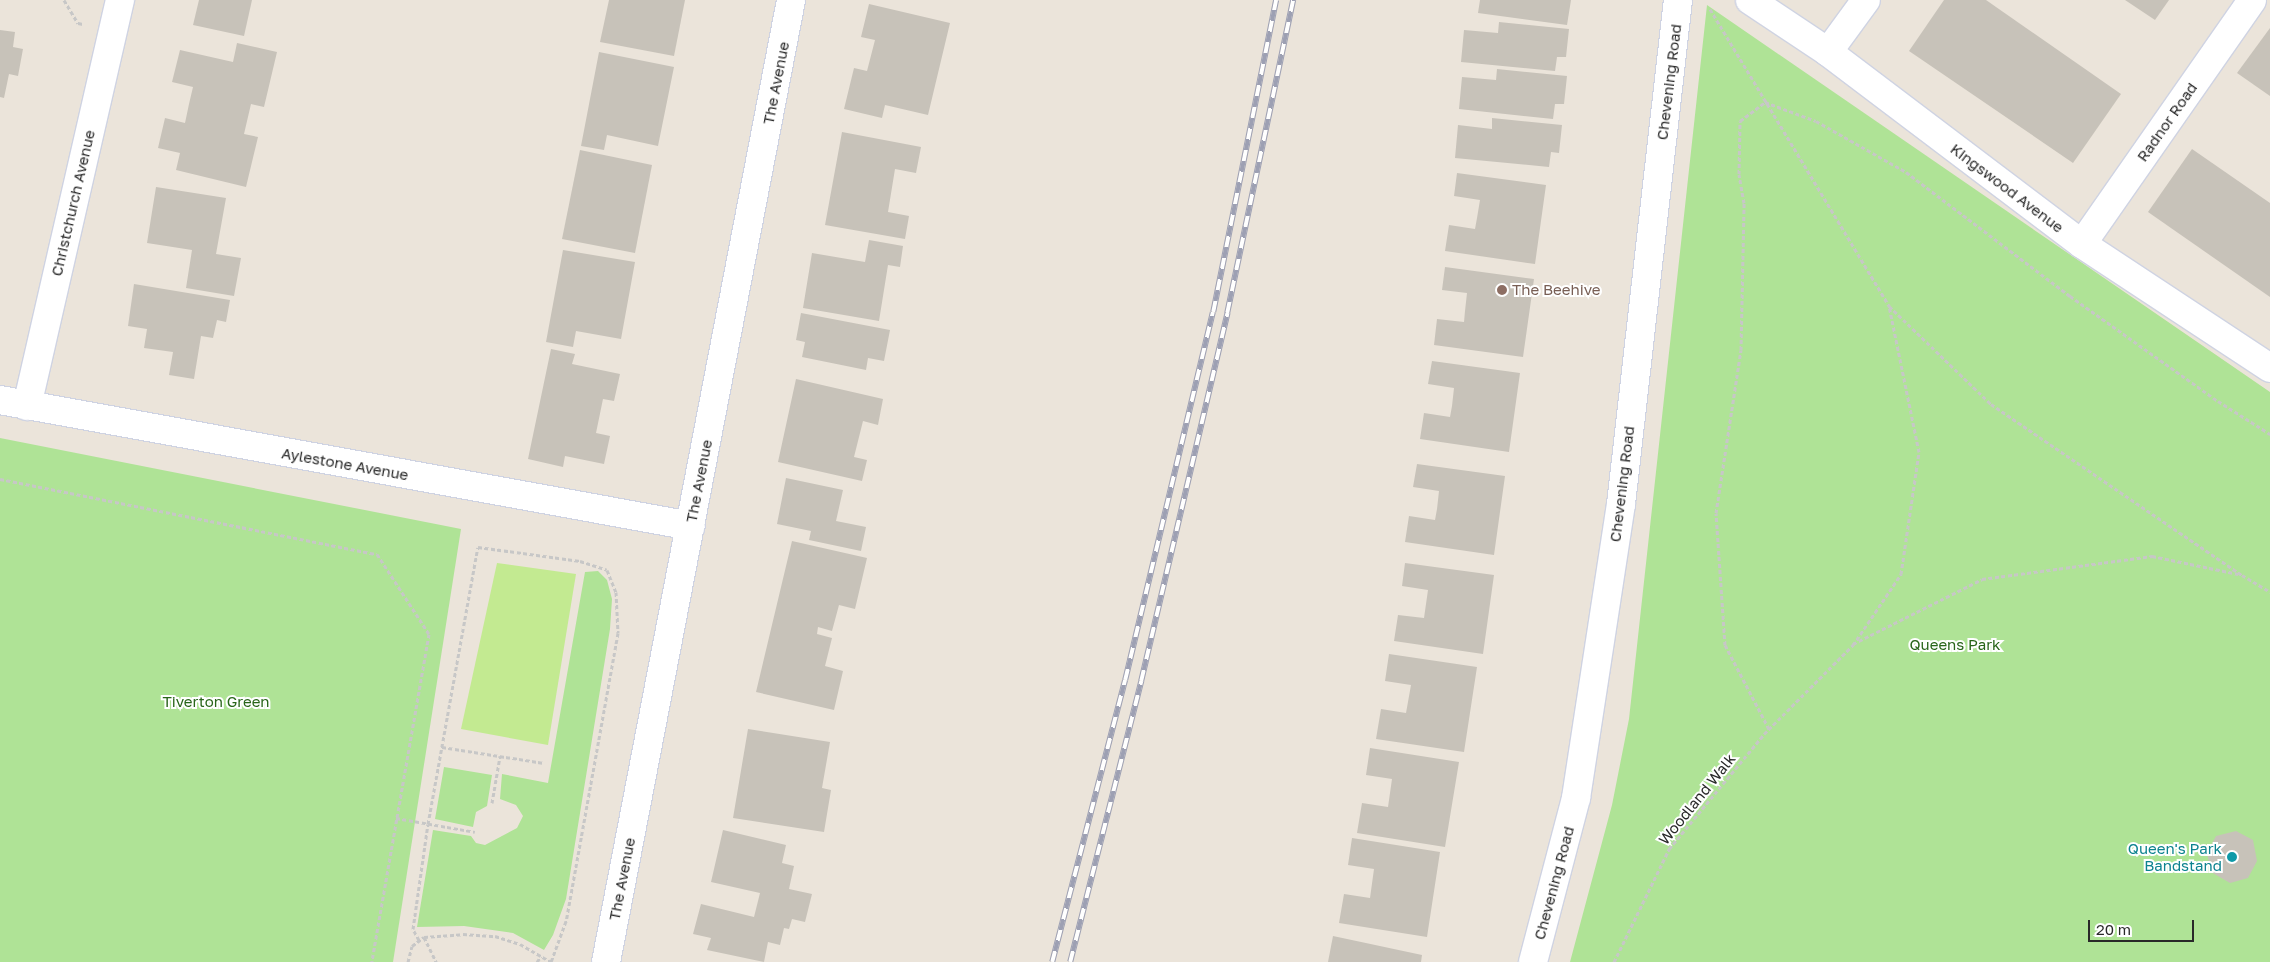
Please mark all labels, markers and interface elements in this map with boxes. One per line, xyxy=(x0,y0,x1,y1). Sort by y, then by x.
street label: Chevening Road xyxy=(1653,23,1685,141)
street label: The Avenue xyxy=(759,40,793,126)
street label: Radnor Road xyxy=(2133,79,2201,165)
street label: Christchurch Avenue xyxy=(47,128,99,278)
street label: Kingswood Avenue xyxy=(1947,140,2067,236)
place label: The Beehive xyxy=(1512,281,1600,299)
marker: The Beehive xyxy=(1496,284,1508,296)
street label: Chevening Road xyxy=(1606,425,1638,543)
street label: The Avenue xyxy=(682,438,716,524)
street label: Aylestone Avenue xyxy=(280,444,410,484)
park label: Queens Park xyxy=(1910,636,2000,654)
park label: Tiverton Green xyxy=(162,693,270,711)
street label: Woodland Walk xyxy=(1655,750,1739,848)
street label: Chevening Road xyxy=(1530,824,1578,942)
street label: The Avenue xyxy=(605,836,639,922)
place label: Queen's Park Bandstand xyxy=(2128,839,2222,874)
marker: Queen's Park Bandstand xyxy=(2226,851,2238,863)
scale bar xyxy=(2090,910,2196,942)
text: 20 m xyxy=(2096,920,2131,938)

